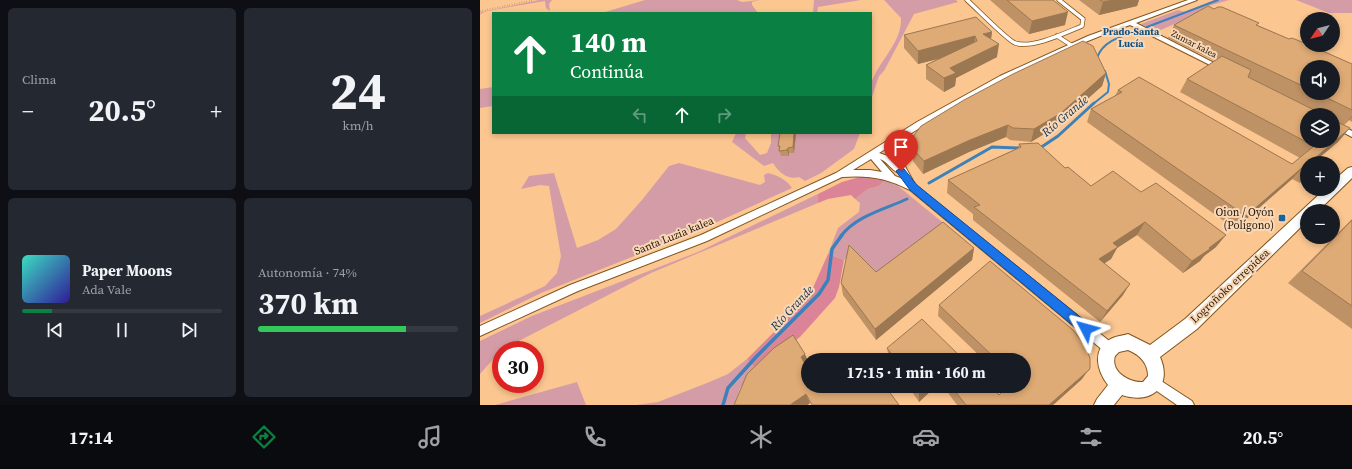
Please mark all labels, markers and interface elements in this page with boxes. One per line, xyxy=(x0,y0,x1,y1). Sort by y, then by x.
north arrow xyxy=(1300,12,1340,52)
map controls xyxy=(1300,12,1340,244)
text: 140 m xyxy=(570,23,647,61)
district label: Prado-Santa Lucía xyxy=(1103,25,1160,50)
street label: Zumar kalea xyxy=(1169,27,1219,61)
icon: ahead xyxy=(504,28,556,80)
text: 24 xyxy=(330,55,386,126)
text: Continúa xyxy=(570,59,644,84)
button: sound xyxy=(1300,60,1340,100)
text: Clima xyxy=(22,71,56,88)
text: 20.5° xyxy=(88,90,156,131)
water label: Río Grande xyxy=(1038,92,1092,141)
text: − xyxy=(22,96,34,126)
text: + xyxy=(210,96,222,126)
icon: left xyxy=(629,104,651,126)
icon: ahead xyxy=(671,104,693,126)
icon: right xyxy=(713,104,735,126)
button: layers xyxy=(1300,108,1340,148)
text: km/h xyxy=(343,117,373,134)
pin xyxy=(884,130,918,171)
icon: arrive xyxy=(890,136,912,158)
button: + xyxy=(1300,156,1340,196)
button: − xyxy=(1300,204,1340,244)
place label: Oion / Oyón (Polígono) xyxy=(1216,205,1274,233)
street label: Santa Luzia kalea xyxy=(632,213,716,259)
marker: Oion / Oyón (Polígono) xyxy=(1277,213,1287,223)
street label: Logroñoko errepidea xyxy=(1187,245,1273,327)
text: Paper Moons xyxy=(82,260,172,281)
text: Autonomía · 74% xyxy=(258,264,357,281)
text: Ada Vale xyxy=(82,281,132,298)
water label: Río Grande xyxy=(766,282,817,335)
text: 370 km xyxy=(258,283,358,324)
position arrow xyxy=(1065,308,1107,350)
icon: previous xyxy=(44,319,66,341)
icon: pause xyxy=(111,319,133,341)
icon: next xyxy=(178,319,200,341)
speed limit sign: 30 xyxy=(492,341,544,393)
text: 17:15 · 1 min · 160 m xyxy=(847,362,986,383)
icon: directions xyxy=(250,423,278,451)
icon: music xyxy=(416,423,444,451)
icon: phone xyxy=(581,423,609,451)
icon: climate xyxy=(747,423,775,451)
icon: car xyxy=(912,423,940,451)
icon: filters xyxy=(1077,423,1105,451)
text: 17:14 xyxy=(69,425,113,450)
text: 20.5° xyxy=(1243,425,1283,450)

